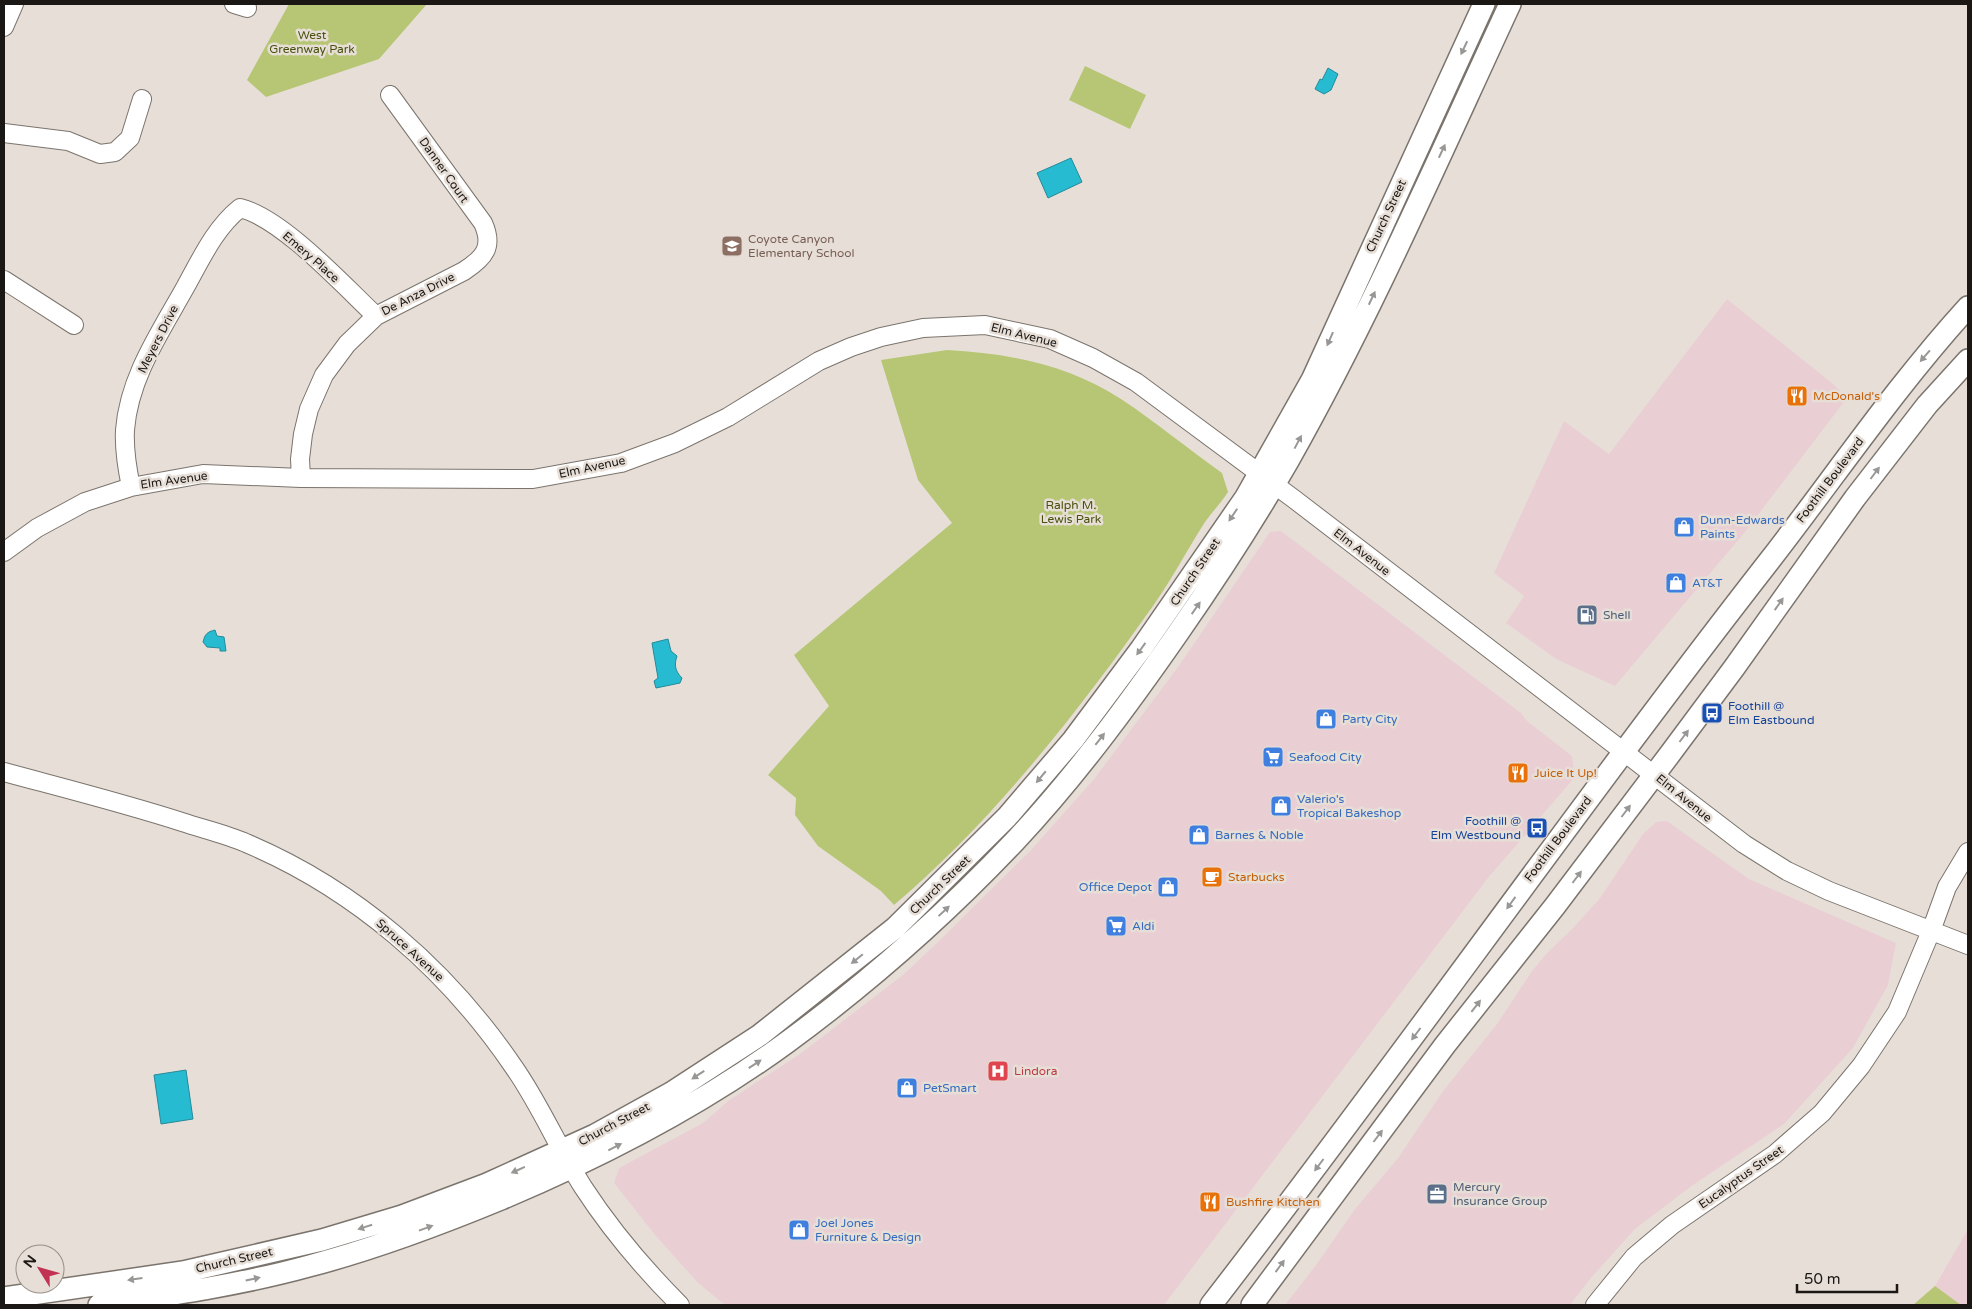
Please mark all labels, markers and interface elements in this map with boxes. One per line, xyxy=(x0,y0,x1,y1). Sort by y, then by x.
park label: West Greenway Park xyxy=(269,28,355,56)
one-way arrow xyxy=(1460,41,1468,55)
street label: Danner Court xyxy=(416,135,472,206)
one-way arrow xyxy=(1438,144,1446,158)
street label: Church Street xyxy=(1363,177,1409,255)
street label: Emery Place xyxy=(280,229,342,286)
place label: Coyote Canyon Elementary School xyxy=(748,232,855,260)
school or university icon: Coyote Canyon Elementary School xyxy=(720,234,744,258)
street label: De Anza Drive xyxy=(379,269,457,318)
one-way arrow xyxy=(1368,290,1377,305)
street label: Meyers Drive xyxy=(135,303,181,375)
street label: Elm Avenue xyxy=(989,320,1059,350)
one-way arrow xyxy=(1326,332,1334,346)
one-way arrow xyxy=(1920,350,1931,363)
restaurant icon: McDonald's xyxy=(1785,384,1809,408)
place label: McDonald's xyxy=(1813,389,1880,403)
one-way arrow xyxy=(1294,435,1302,449)
street label: Foothill Boulevard xyxy=(1793,435,1867,525)
street label: Elm Avenue xyxy=(557,453,627,481)
one-way arrow xyxy=(1869,467,1880,480)
street label: Elm Avenue xyxy=(139,468,209,492)
park label: Ralph M. Lewis Park xyxy=(1041,498,1102,526)
one-way arrow xyxy=(1229,508,1238,522)
place label: Dunn-Edwards Paints xyxy=(1700,513,1785,541)
shop icon: Dunn-Edwards Paints xyxy=(1672,515,1696,539)
street label: Elm Avenue xyxy=(1331,526,1393,578)
street label: Church Street xyxy=(1167,535,1223,608)
shop icon: AT&T xyxy=(1664,571,1688,595)
place label: AT&T xyxy=(1692,576,1723,590)
one-way arrow xyxy=(1774,597,1784,611)
one-way arrow xyxy=(1191,601,1201,614)
fuel station icon: Shell xyxy=(1575,603,1599,627)
place label: Shell xyxy=(1603,608,1630,622)
one-way arrow xyxy=(1136,642,1147,655)
place label: Foothill @ Elm Eastbound xyxy=(1728,699,1814,727)
bus stop icon: Foothill @ Elm Eastbound xyxy=(1700,701,1724,725)
shop icon: Party City xyxy=(1314,707,1338,731)
place label: Party City xyxy=(1342,712,1398,726)
one-way arrow xyxy=(1678,730,1689,743)
one-way arrow xyxy=(1095,733,1106,746)
supermarket icon: Seafood City xyxy=(1261,745,1285,769)
place label: Seafood City xyxy=(1289,750,1362,764)
restaurant icon: Juice It Up! xyxy=(1506,761,1530,785)
place label: Juice It Up! xyxy=(1534,766,1597,780)
one-way arrow xyxy=(1036,770,1047,783)
street label: Elm Avenue xyxy=(1653,771,1715,825)
place label: Valerio's Tropical Bakeshop xyxy=(1297,792,1401,820)
shop icon: Valerio's Tropical Bakeshop xyxy=(1269,794,1293,818)
street label: Foothill Boulevard xyxy=(1521,794,1595,884)
one-way arrow xyxy=(1621,805,1632,818)
place label: Foothill @ Elm Westbound xyxy=(1430,814,1521,842)
bus stop icon: Foothill @ Elm Westbound xyxy=(1525,816,1549,840)
shop icon: Barnes & Noble xyxy=(1187,823,1211,847)
place label: Barnes & Noble xyxy=(1215,828,1304,842)
street label: Church Street xyxy=(907,852,973,917)
cafe icon: Starbucks xyxy=(1200,865,1224,889)
place label: Starbucks xyxy=(1228,870,1285,884)
one-way arrow xyxy=(1572,870,1582,884)
shop icon: Office Depot xyxy=(1156,875,1180,899)
place label: Office Depot xyxy=(1079,880,1152,894)
one-way arrow xyxy=(1506,896,1516,910)
one-way arrow xyxy=(938,905,950,917)
supermarket icon: Aldi xyxy=(1104,914,1128,938)
street label: Spruce Avenue xyxy=(373,916,447,984)
place label: Aldi xyxy=(1132,919,1154,933)
one-way arrow xyxy=(851,953,864,964)
one-way arrow xyxy=(1470,1000,1481,1013)
one-way arrow xyxy=(1410,1027,1421,1040)
one-way arrow xyxy=(748,1059,762,1069)
hospital icon: Lindora xyxy=(986,1059,1010,1083)
place label: Lindora xyxy=(1014,1064,1057,1078)
one-way arrow xyxy=(691,1071,705,1080)
shop icon: PetSmart xyxy=(895,1076,919,1100)
place label: PetSmart xyxy=(923,1081,977,1095)
street label: Church Street xyxy=(576,1099,652,1149)
one-way arrow xyxy=(1372,1130,1383,1143)
street label: Eucalyptus Street xyxy=(1696,1142,1786,1211)
one-way arrow xyxy=(608,1143,622,1151)
one-way arrow xyxy=(1314,1158,1324,1172)
one-way arrow xyxy=(511,1167,525,1175)
place label: Mercury Insurance Group xyxy=(1453,1180,1547,1208)
office icon: Mercury Insurance Group xyxy=(1425,1182,1449,1206)
restaurant icon: Bushfire Kitchen xyxy=(1198,1190,1222,1214)
place label: Bushfire Kitchen xyxy=(1226,1195,1320,1209)
place label: Joel Jones Furniture & Design xyxy=(815,1216,921,1244)
shop icon: Joel Jones Furniture & Design xyxy=(787,1218,811,1242)
one-way arrow xyxy=(358,1224,373,1231)
one-way arrow xyxy=(418,1224,433,1231)
north arrow xyxy=(15,1244,65,1294)
street label: Church Street xyxy=(194,1244,274,1276)
text: N xyxy=(20,1252,40,1271)
one-way arrow xyxy=(1275,1260,1286,1273)
scale bar xyxy=(1797,1262,1897,1294)
text: 50 m xyxy=(1804,1270,1841,1288)
one-way arrow xyxy=(126,1275,142,1283)
one-way arrow xyxy=(246,1275,261,1283)

